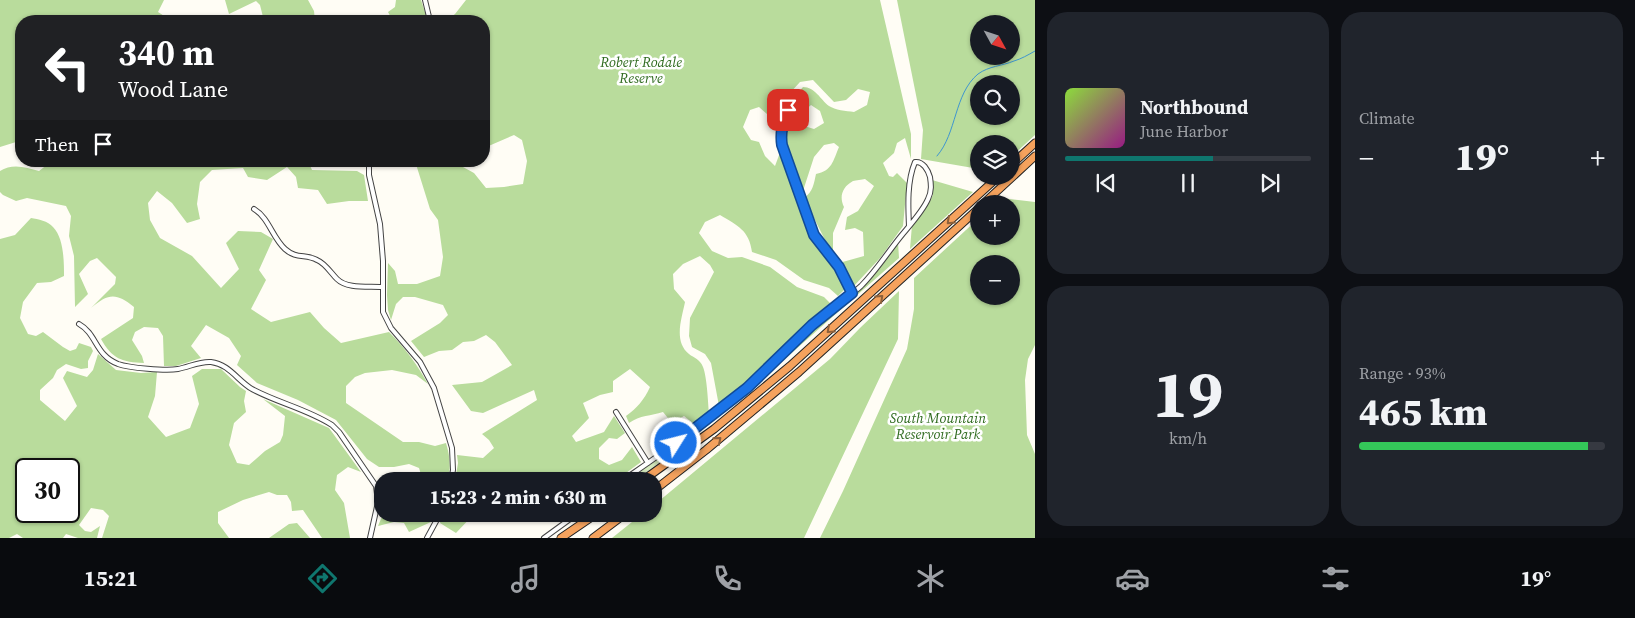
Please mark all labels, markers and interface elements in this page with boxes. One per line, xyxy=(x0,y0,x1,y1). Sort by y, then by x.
north arrow xyxy=(970,15,1020,65)
map controls xyxy=(970,15,1020,305)
text: 340 m xyxy=(118,29,214,77)
icon: left xyxy=(35,35,100,100)
park label: Robert Rodale Reserve xyxy=(599,52,682,88)
text: Wood Lane xyxy=(118,74,228,104)
button: search xyxy=(970,75,1020,125)
pin xyxy=(767,89,809,131)
text: Northbound xyxy=(1140,94,1248,120)
icon: arrive xyxy=(774,96,802,124)
text: Climate xyxy=(1359,107,1415,129)
text: June Harbor xyxy=(1140,120,1228,142)
icon: arrive xyxy=(89,130,117,158)
text: Then xyxy=(35,131,79,157)
text: 19° xyxy=(1455,131,1509,183)
button: layers xyxy=(970,135,1020,185)
text: − xyxy=(1359,139,1374,177)
text: + xyxy=(1590,139,1605,177)
icon: previous xyxy=(1092,169,1120,197)
icon: pause xyxy=(1174,169,1202,197)
icon: next xyxy=(1256,169,1284,197)
button: + xyxy=(970,195,1020,245)
one-way arrow xyxy=(947,215,956,224)
button: − xyxy=(970,255,1020,305)
one-way arrow xyxy=(874,295,883,304)
one-way arrow xyxy=(826,325,835,334)
text: 19 xyxy=(1153,350,1223,439)
text: Range · 93% xyxy=(1359,362,1446,384)
text: 465 km xyxy=(1359,386,1487,438)
park label: South Mountain Reservoir Park xyxy=(890,408,986,444)
position arrow xyxy=(649,416,701,468)
text: km/h xyxy=(1169,427,1207,449)
one-way arrow xyxy=(712,438,721,446)
speed limit sign: 30 xyxy=(15,458,80,523)
text: 15:23 · 2 min · 630 m xyxy=(429,484,607,510)
icon: directions xyxy=(305,561,340,596)
icon: music xyxy=(508,561,543,596)
icon: phone xyxy=(710,561,745,596)
icon: climate xyxy=(913,561,948,596)
icon: car xyxy=(1115,561,1150,596)
icon: filters xyxy=(1318,561,1353,596)
text: 15:21 xyxy=(84,563,138,593)
text: 19° xyxy=(1520,563,1551,593)

